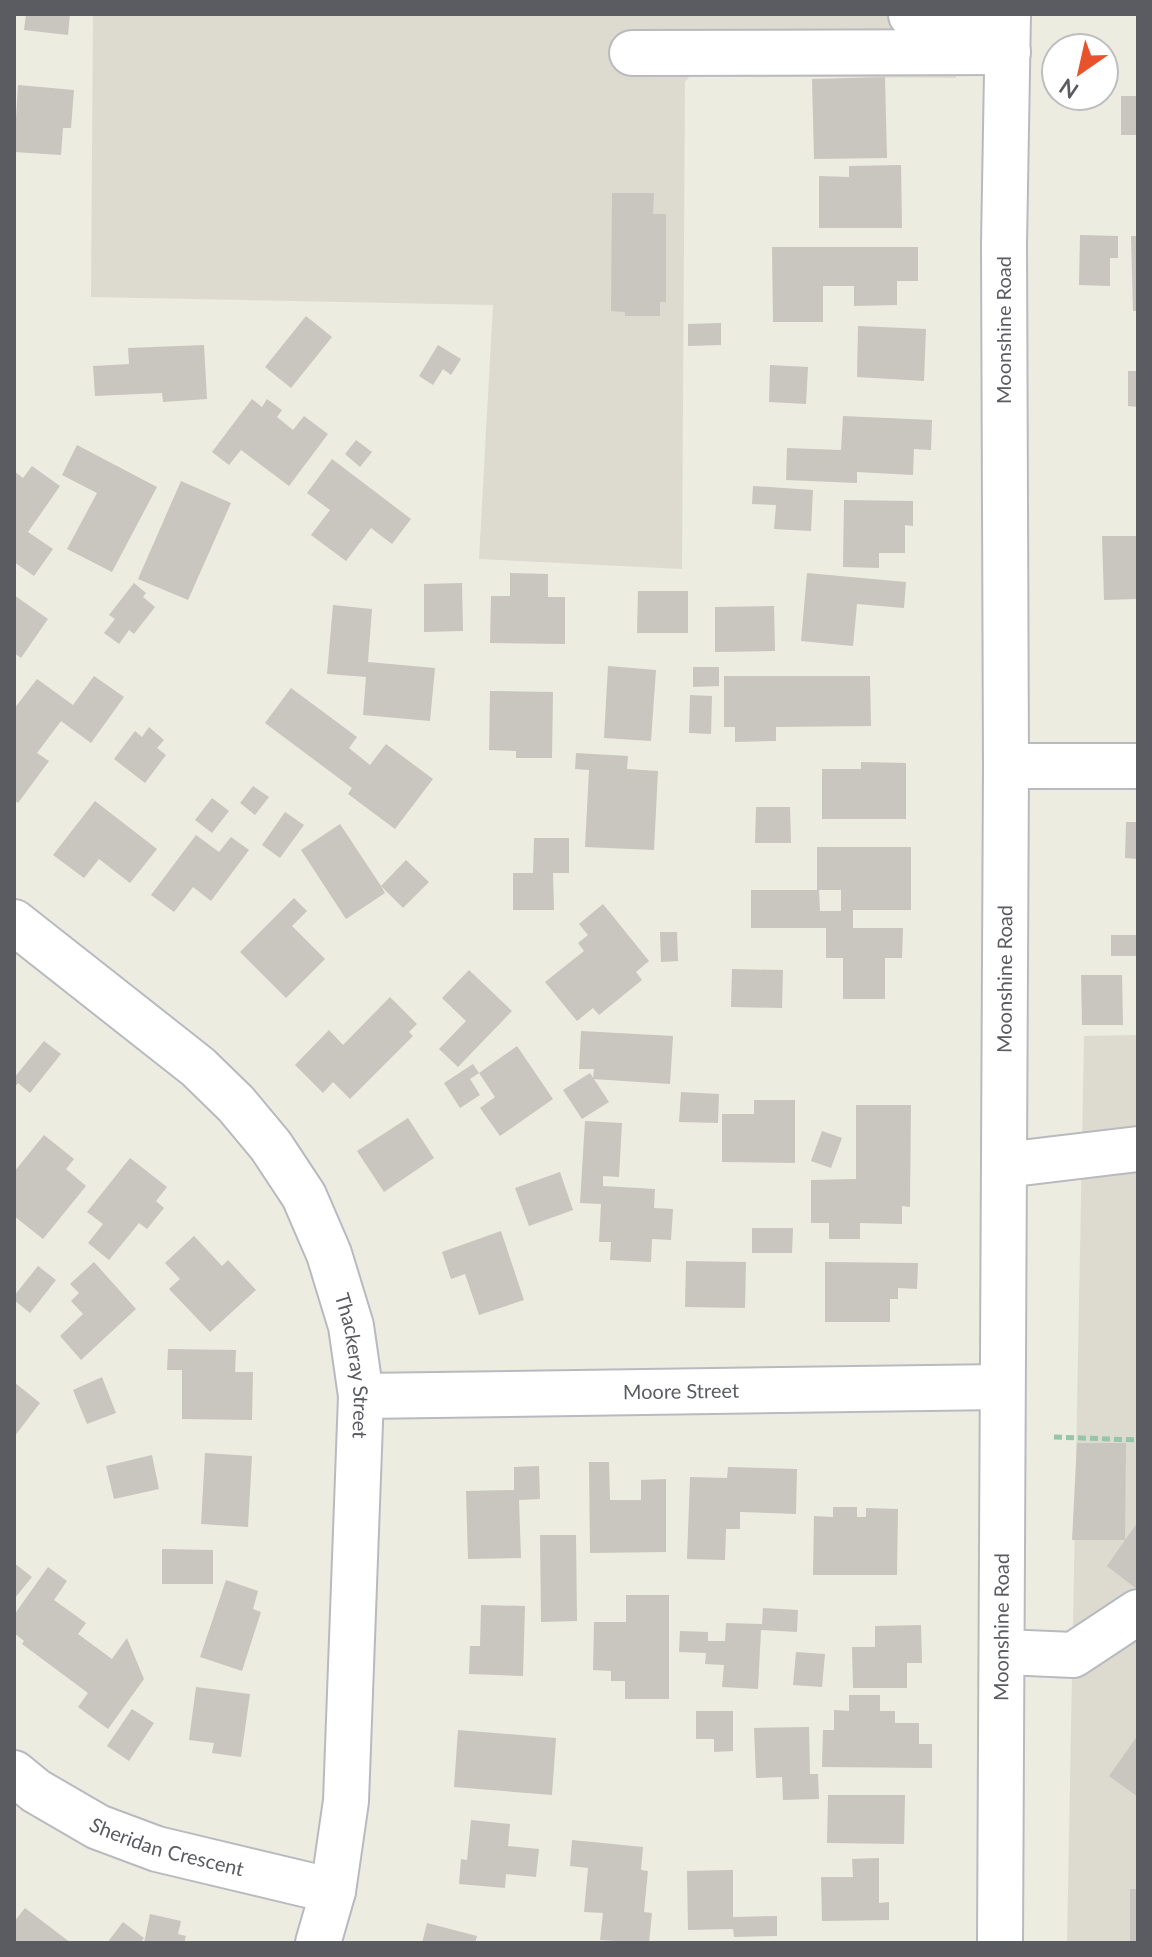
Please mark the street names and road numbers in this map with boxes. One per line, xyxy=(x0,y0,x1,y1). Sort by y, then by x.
street label: Moonshine Road xyxy=(991,256,1015,404)
street label: Moonshine Road xyxy=(992,905,1016,1053)
street label: Thackeray Street xyxy=(331,1290,374,1439)
street label: Moore Street xyxy=(623,1378,739,1403)
street label: Moonshine Road xyxy=(988,1553,1013,1701)
street label: Sheridan Crescent xyxy=(86,1812,246,1880)

